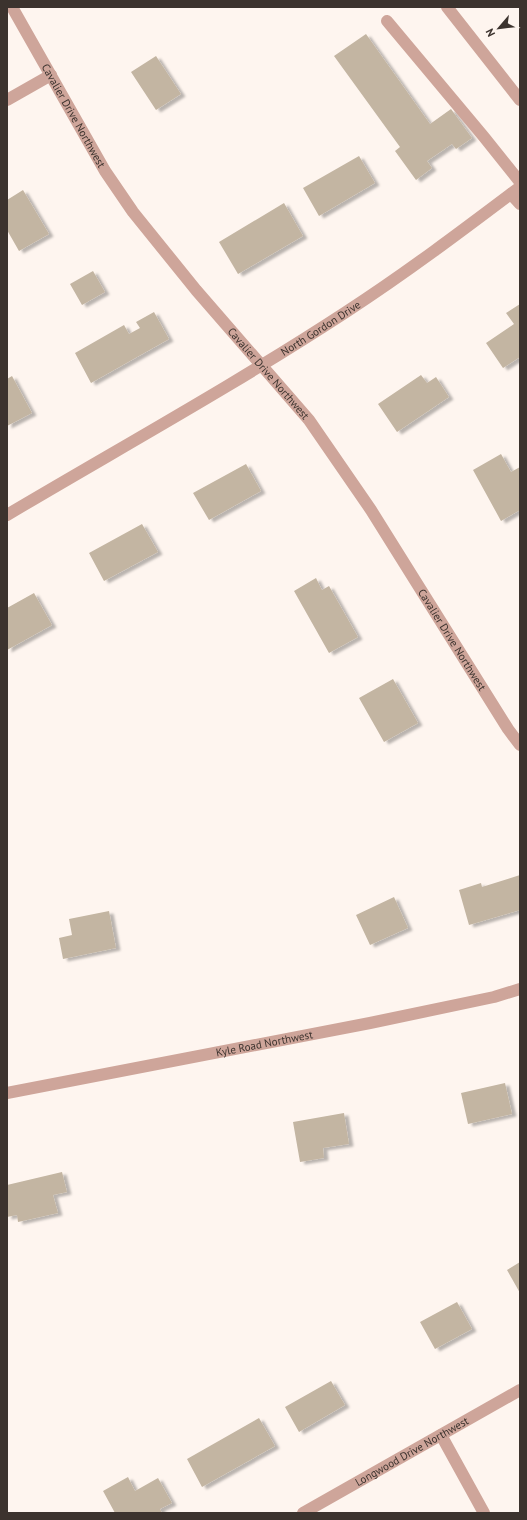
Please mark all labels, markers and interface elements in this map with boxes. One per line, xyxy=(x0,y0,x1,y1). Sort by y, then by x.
north arrow xyxy=(479,8,519,48)
text: N xyxy=(482,26,498,39)
street label: Cavalier Drive Northwest xyxy=(39,61,109,171)
street label: North Gordon Drive xyxy=(278,297,363,359)
street label: Cavalier Drive Northwest xyxy=(225,324,313,423)
street label: Cavalier Drive Northwest xyxy=(415,586,489,693)
street label: Kyle Road Northwest xyxy=(215,1027,314,1060)
street label: Longwood Drive Northwest xyxy=(353,1414,471,1489)

